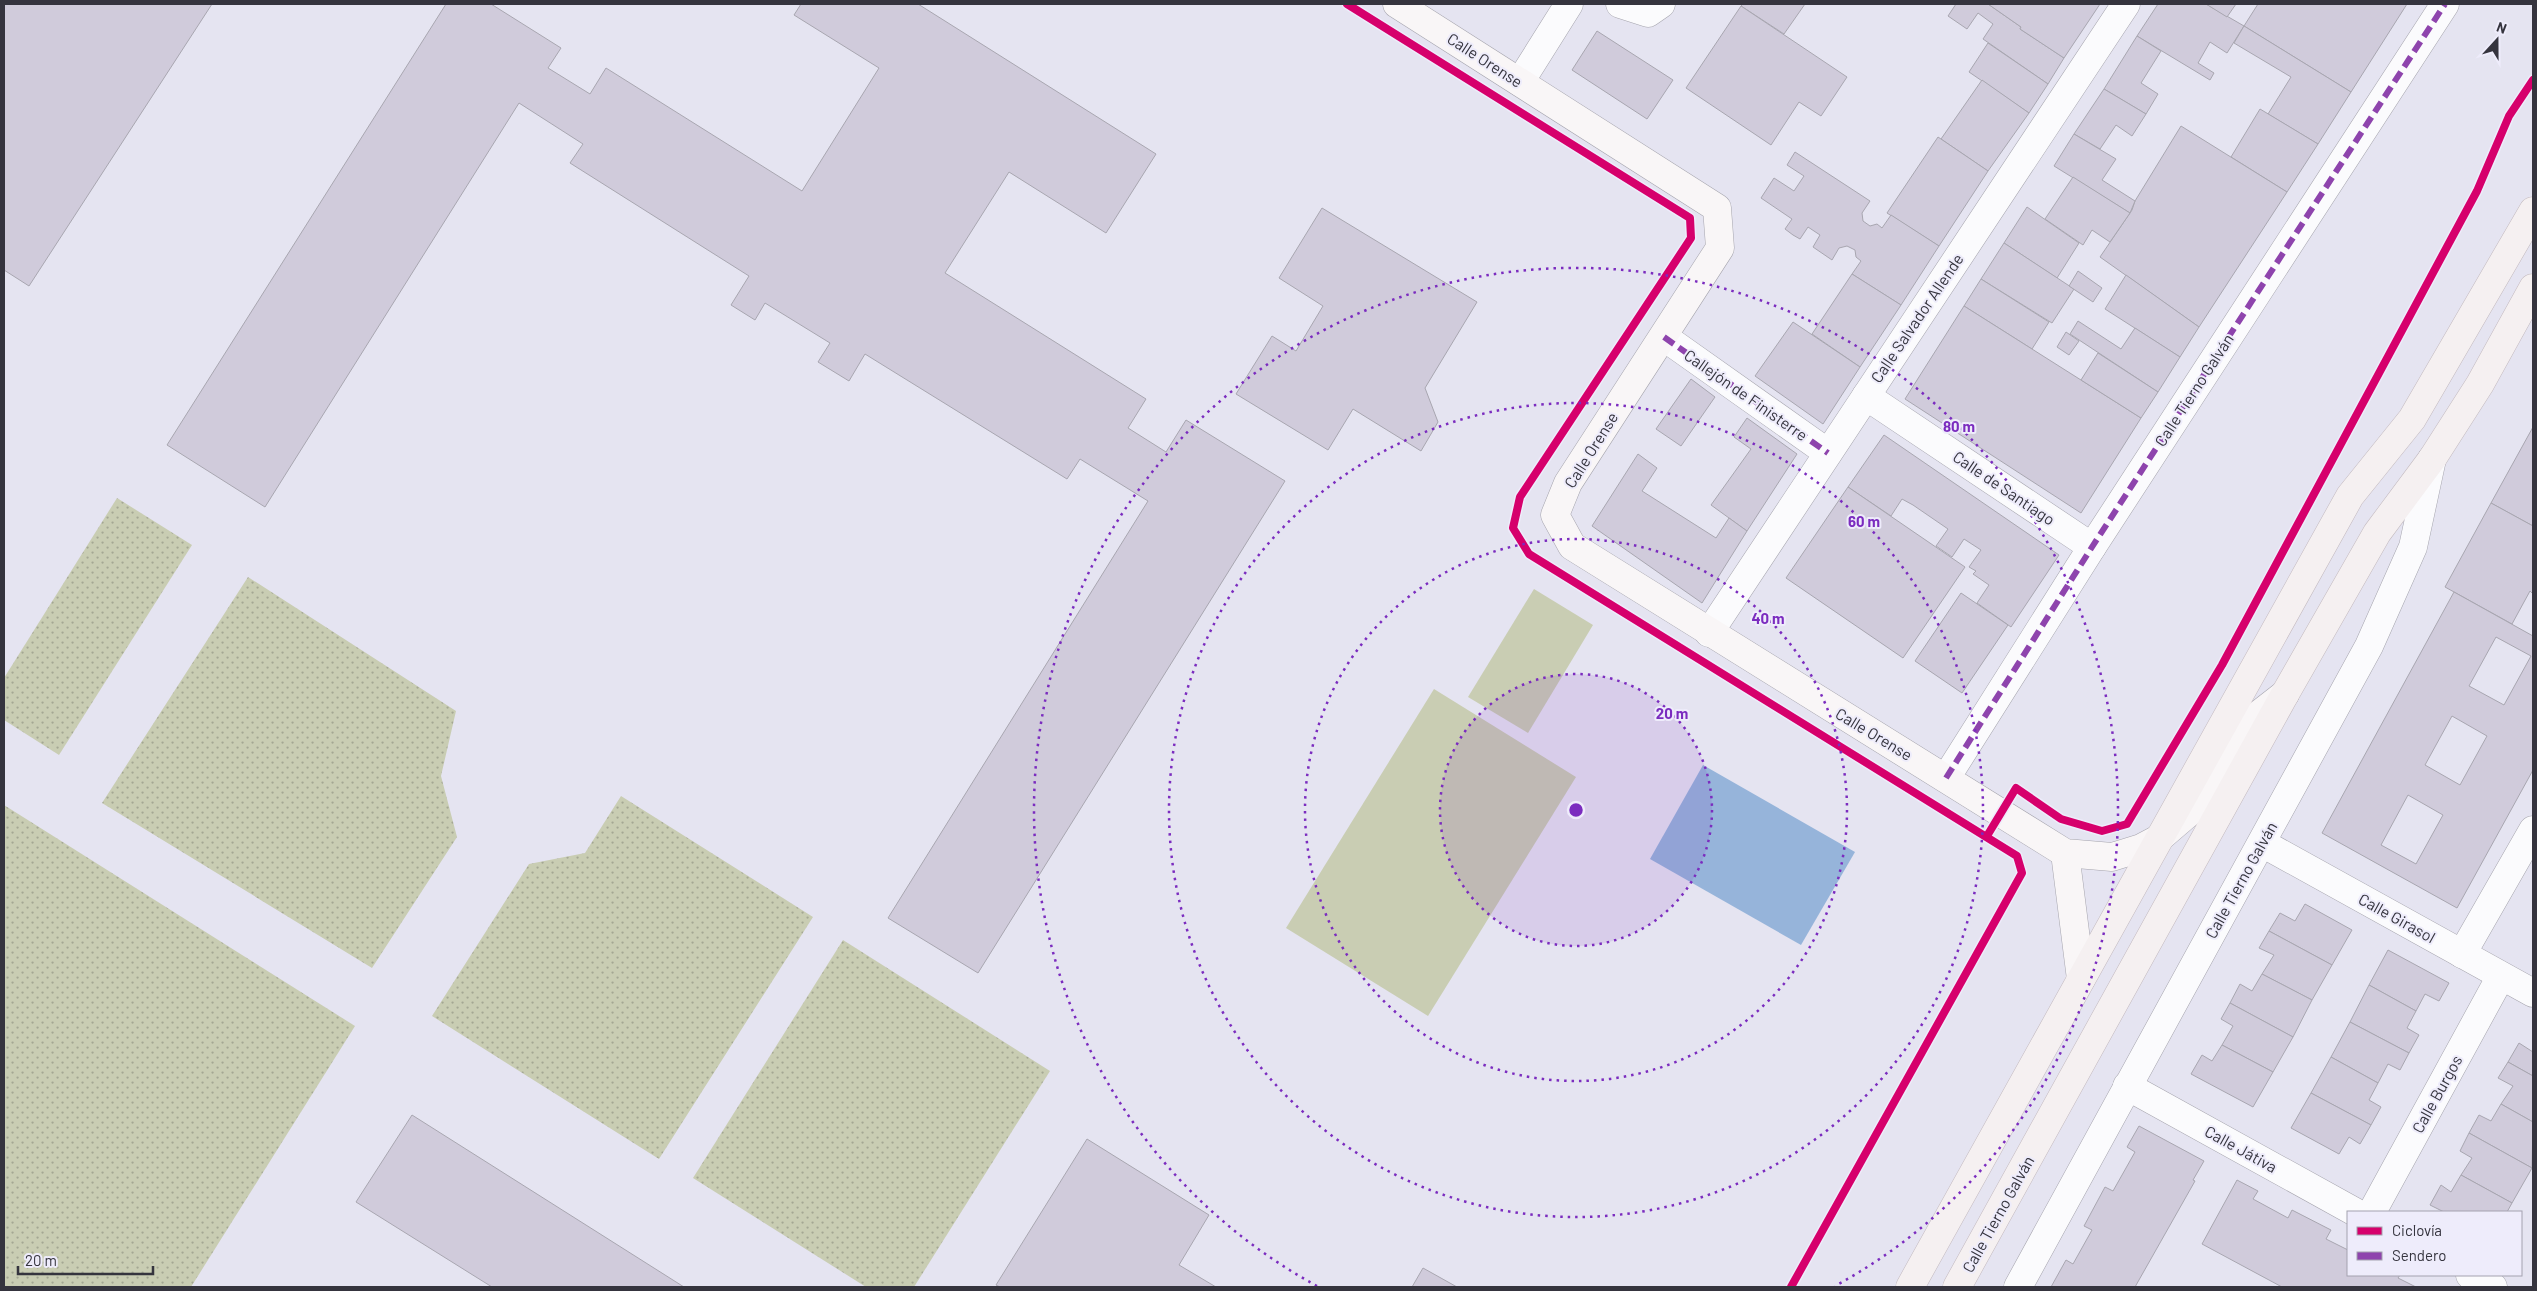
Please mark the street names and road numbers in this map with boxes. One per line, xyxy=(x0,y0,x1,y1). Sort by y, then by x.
street label: Calle Orense xyxy=(1444,28,1526,91)
street label: Calle Salvador Allende xyxy=(1866,250,1967,386)
street label: Calle Tierno Galván xyxy=(2150,330,2237,450)
street label: Callejón de Finisterre xyxy=(1681,345,1812,444)
street label: Calle Orense xyxy=(1560,408,1621,491)
street label: Calle de Santiago xyxy=(1950,446,2059,529)
street label: Calle Orense xyxy=(1833,703,1916,764)
street label: Calle Tierno Galván xyxy=(2201,818,2280,941)
street label: Calle Girasol xyxy=(2356,889,2439,946)
street label: Calle Burgos xyxy=(2407,1052,2466,1136)
street label: Calle Játiva xyxy=(2202,1121,2281,1176)
street label: Calle Tierno Galván xyxy=(1958,1152,2037,1275)

